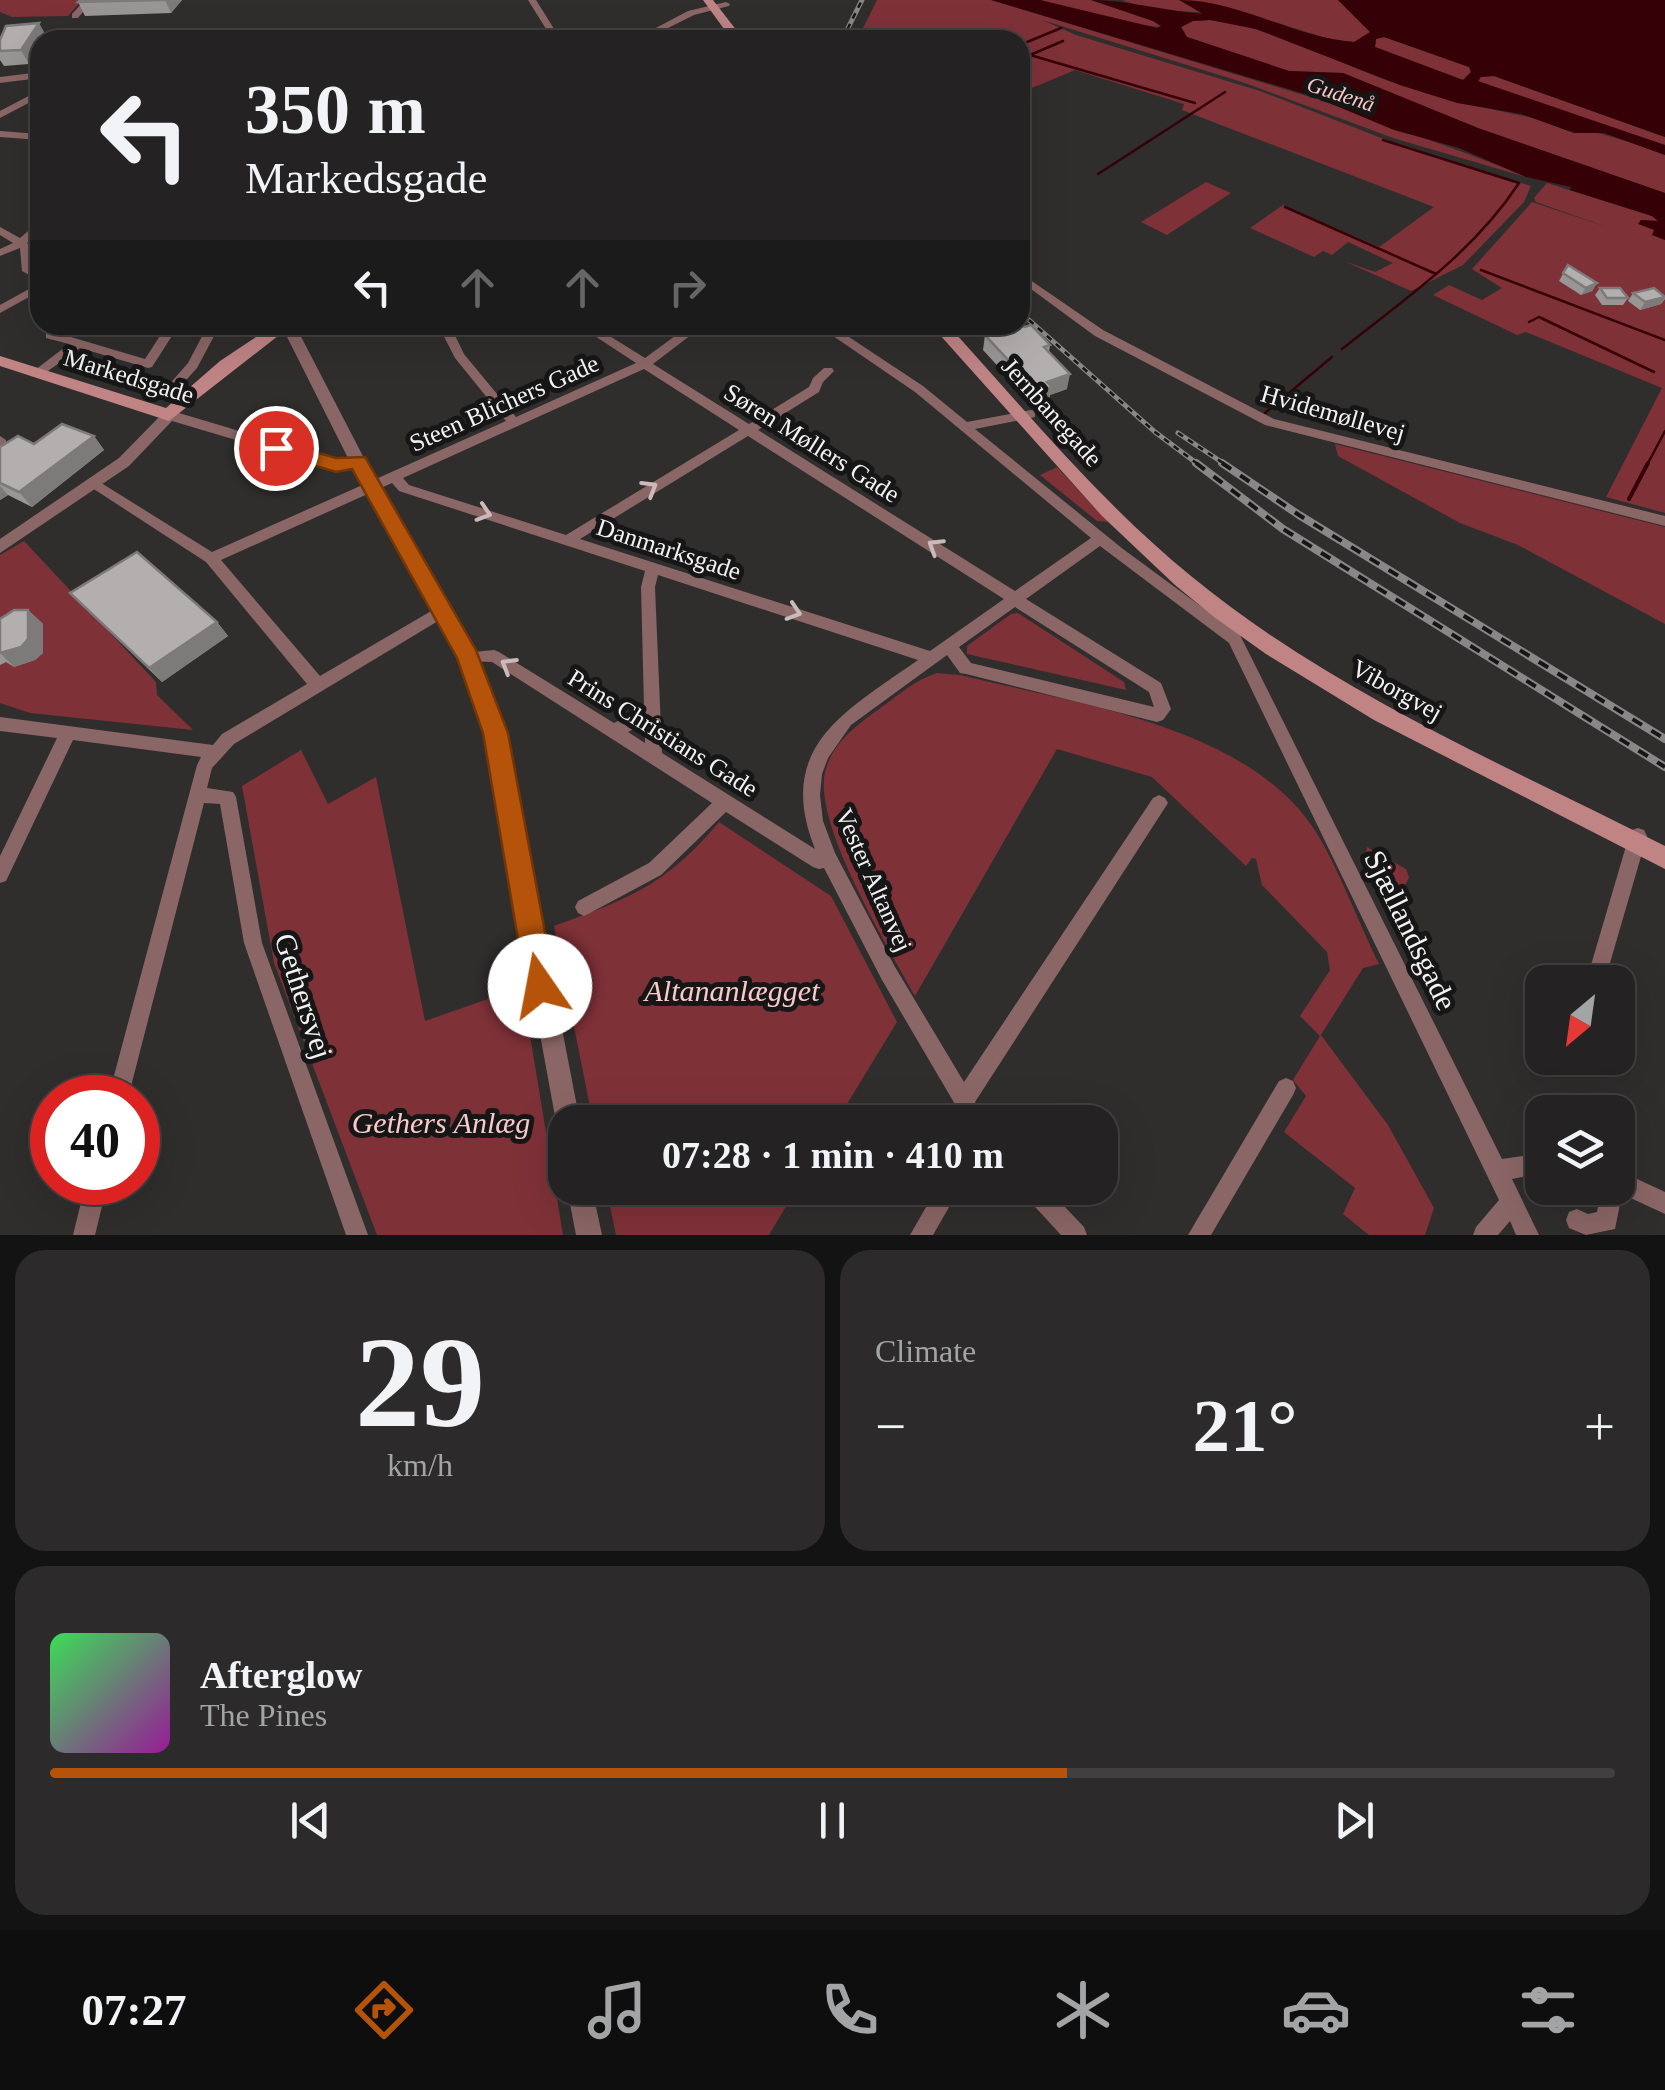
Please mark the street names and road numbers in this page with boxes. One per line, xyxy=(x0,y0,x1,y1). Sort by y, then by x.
street label: Markedsgade xyxy=(61,343,197,409)
street label: Steen Blichers Gade xyxy=(405,349,603,457)
street label: Jernbanegade xyxy=(996,352,1108,472)
street label: Søren Møllers Gade xyxy=(719,378,905,508)
street label: Hvidemøllevej xyxy=(1258,380,1408,446)
street label: Danmarksgade xyxy=(594,513,744,585)
street label: Viborgvej xyxy=(1347,654,1447,726)
street label: Prins Christians Gade xyxy=(563,664,763,802)
street label: Vester Altanvej xyxy=(830,804,918,956)
street label: Sjællandsgade xyxy=(1358,845,1464,1015)
street label: Gethersvej xyxy=(268,929,340,1063)

